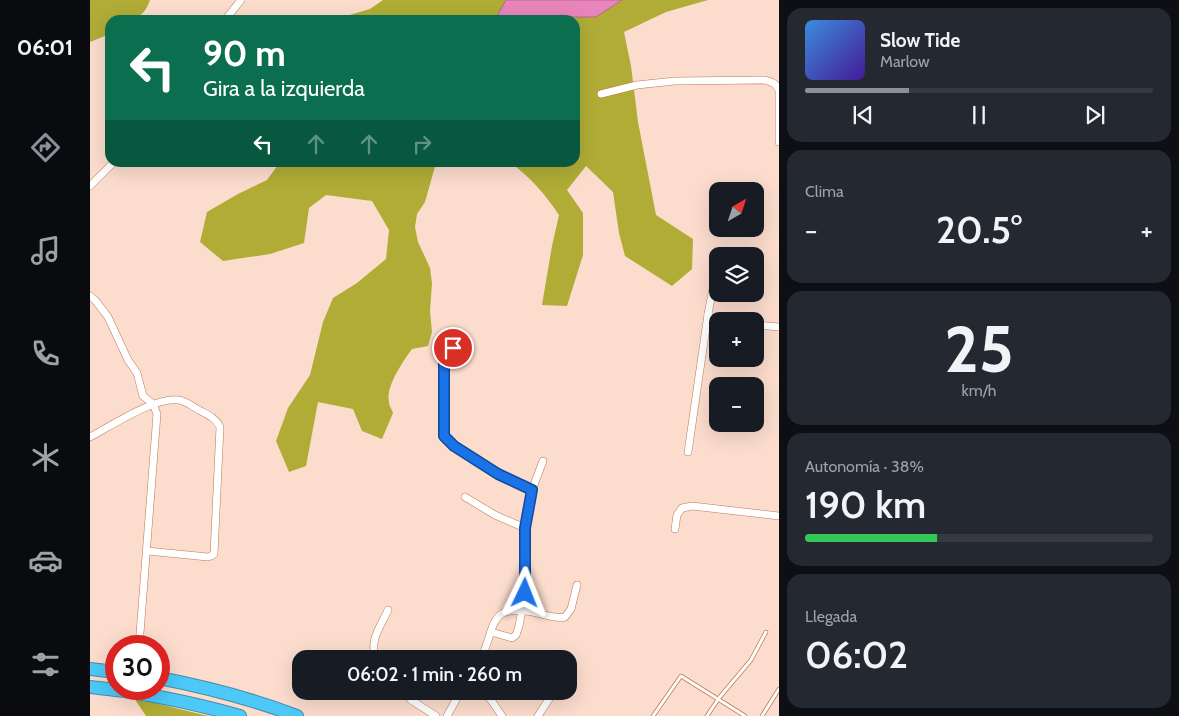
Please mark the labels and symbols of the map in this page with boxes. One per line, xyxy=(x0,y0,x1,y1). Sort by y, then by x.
north arrow xyxy=(709,182,764,238)
pin xyxy=(432,327,474,369)
position arrow xyxy=(498,566,550,618)
speed limit sign: 30 xyxy=(105,635,170,700)

